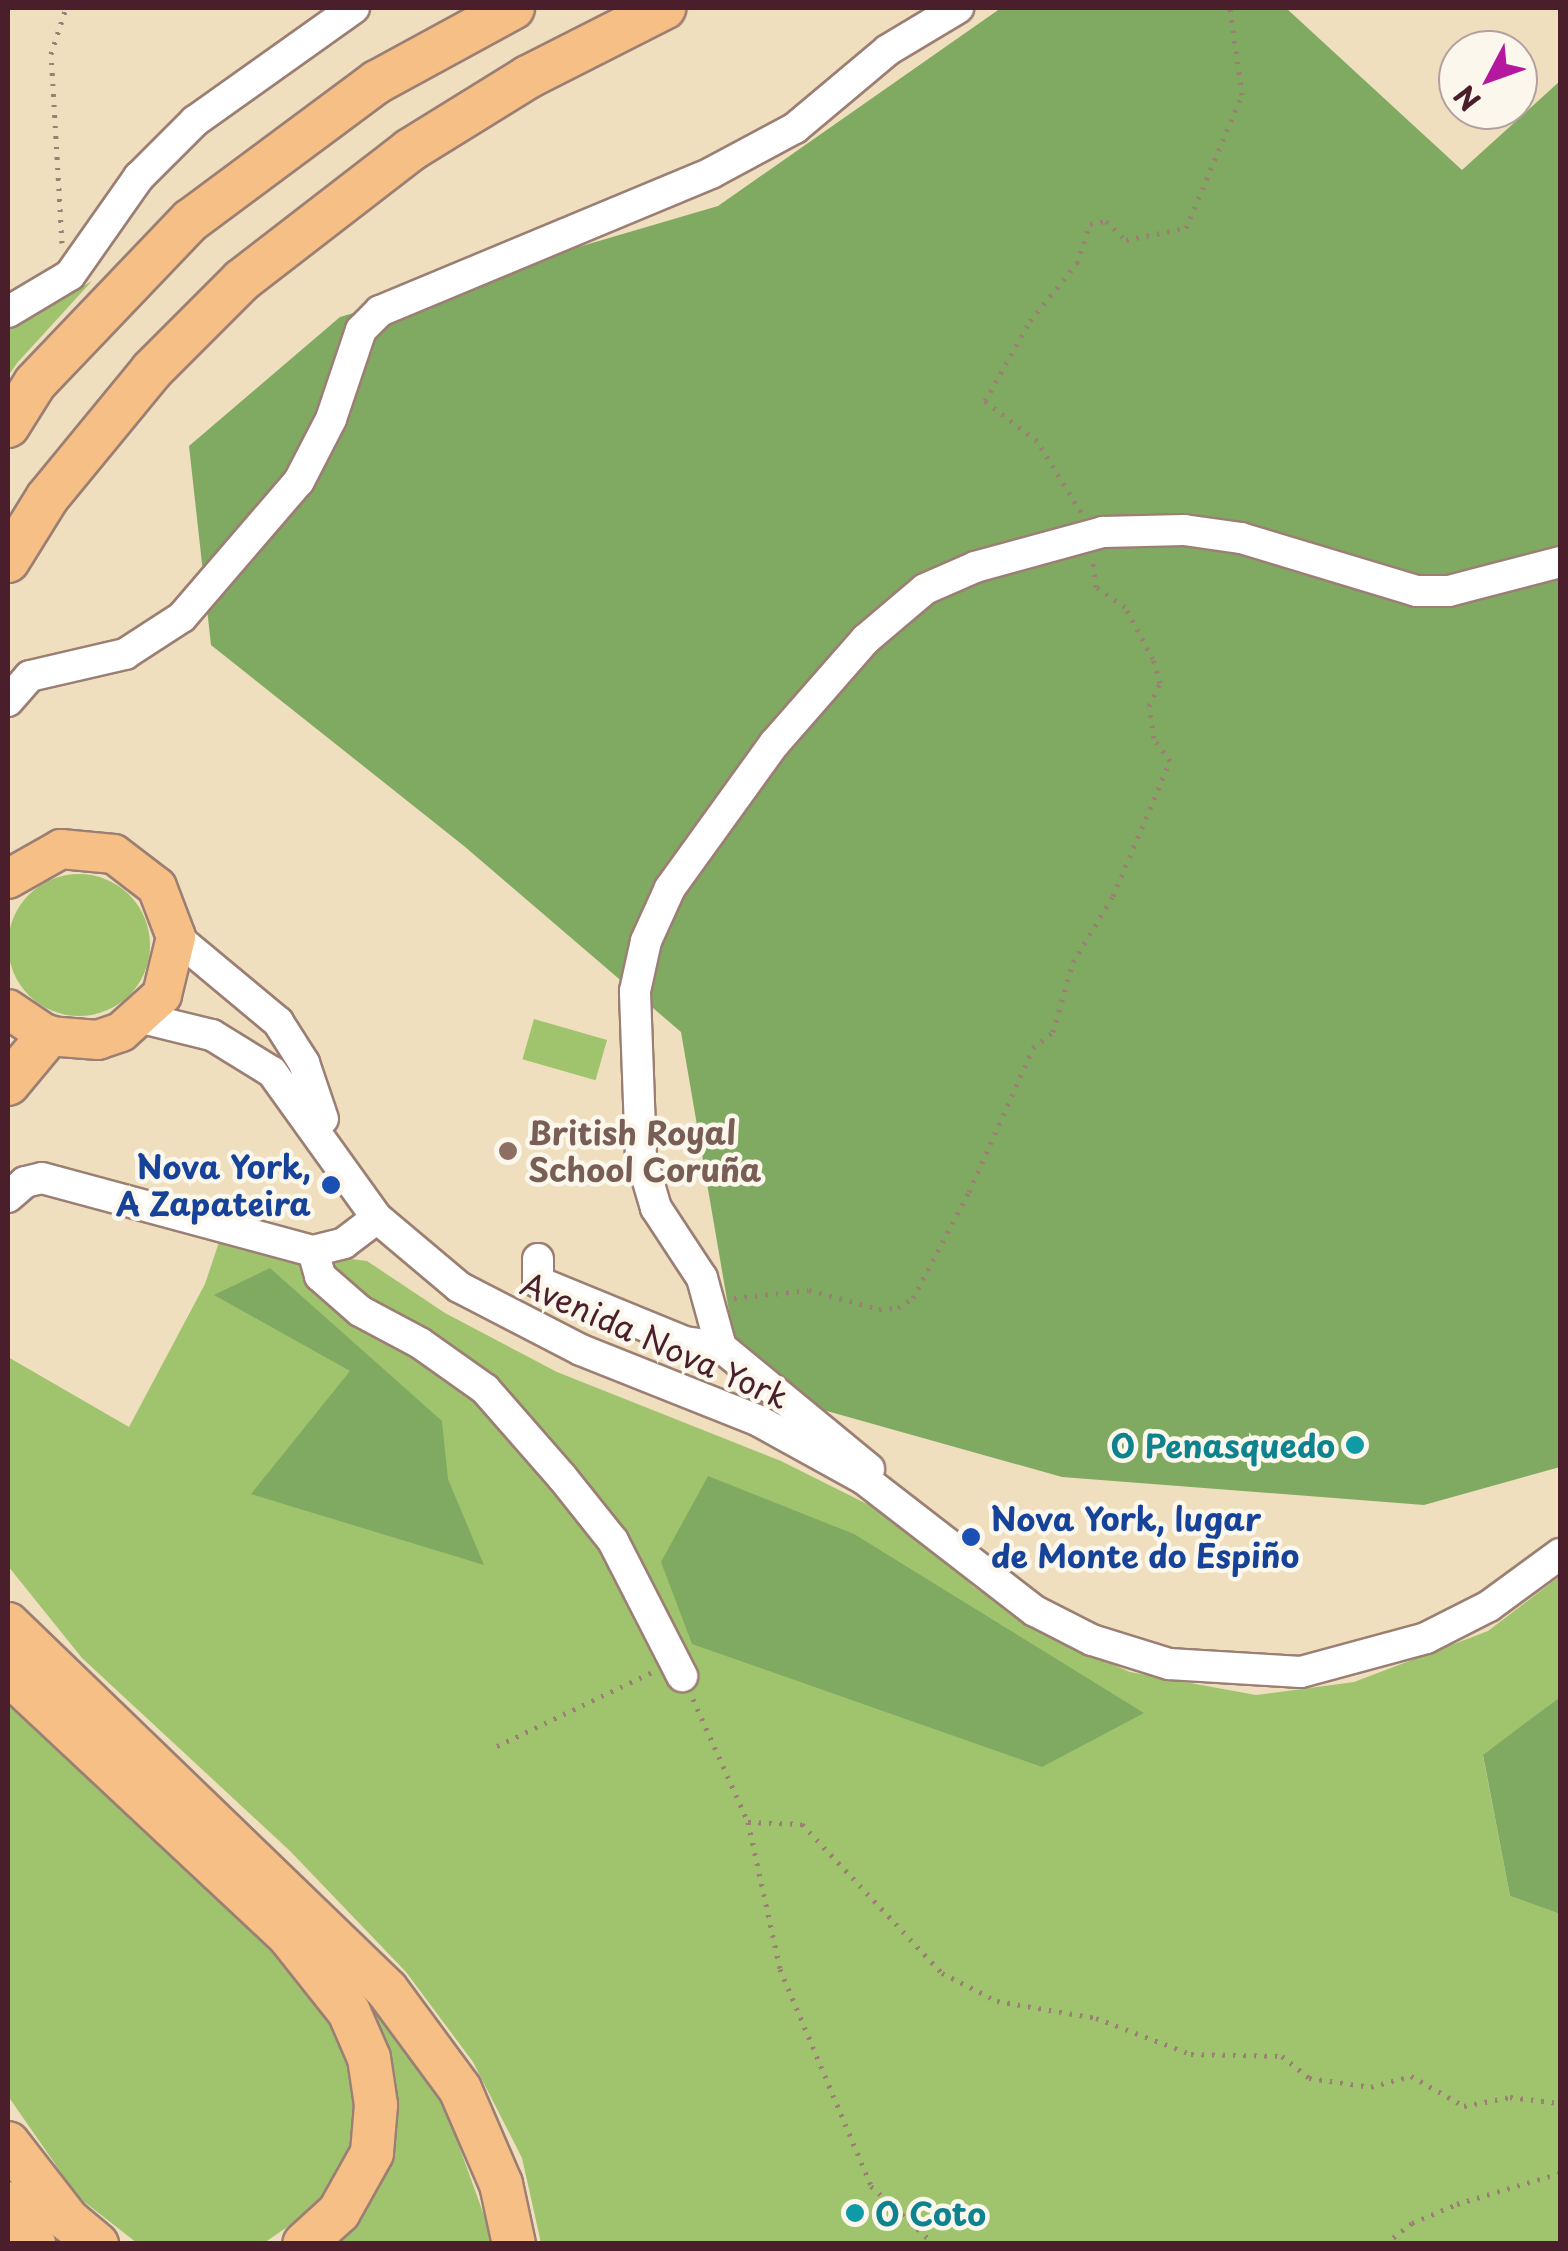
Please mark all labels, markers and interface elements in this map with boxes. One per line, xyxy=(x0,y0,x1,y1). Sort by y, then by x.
north arrow xyxy=(1438,30,1538,130)
text: N xyxy=(1443,76,1490,121)
place label: British Royal School Coruña xyxy=(528,1114,763,1189)
marker: British Royal School Coruña xyxy=(497,1140,519,1162)
place label: Nova York, A Zapateira xyxy=(111,1148,311,1223)
marker: Nova York, A Zapateira xyxy=(320,1174,342,1196)
street label: Avenida Nova York xyxy=(515,1264,795,1416)
place label: O Penasquedo xyxy=(1108,1426,1335,1464)
marker: O Penasquedo xyxy=(1344,1434,1366,1456)
place label: Nova York, lugar de Monte do Espiño xyxy=(991,1500,1302,1575)
marker: Nova York, lugar de Monte do Espiño xyxy=(960,1526,982,1548)
place label: O Coto xyxy=(875,2194,988,2232)
marker: O Coto xyxy=(844,2202,866,2224)

